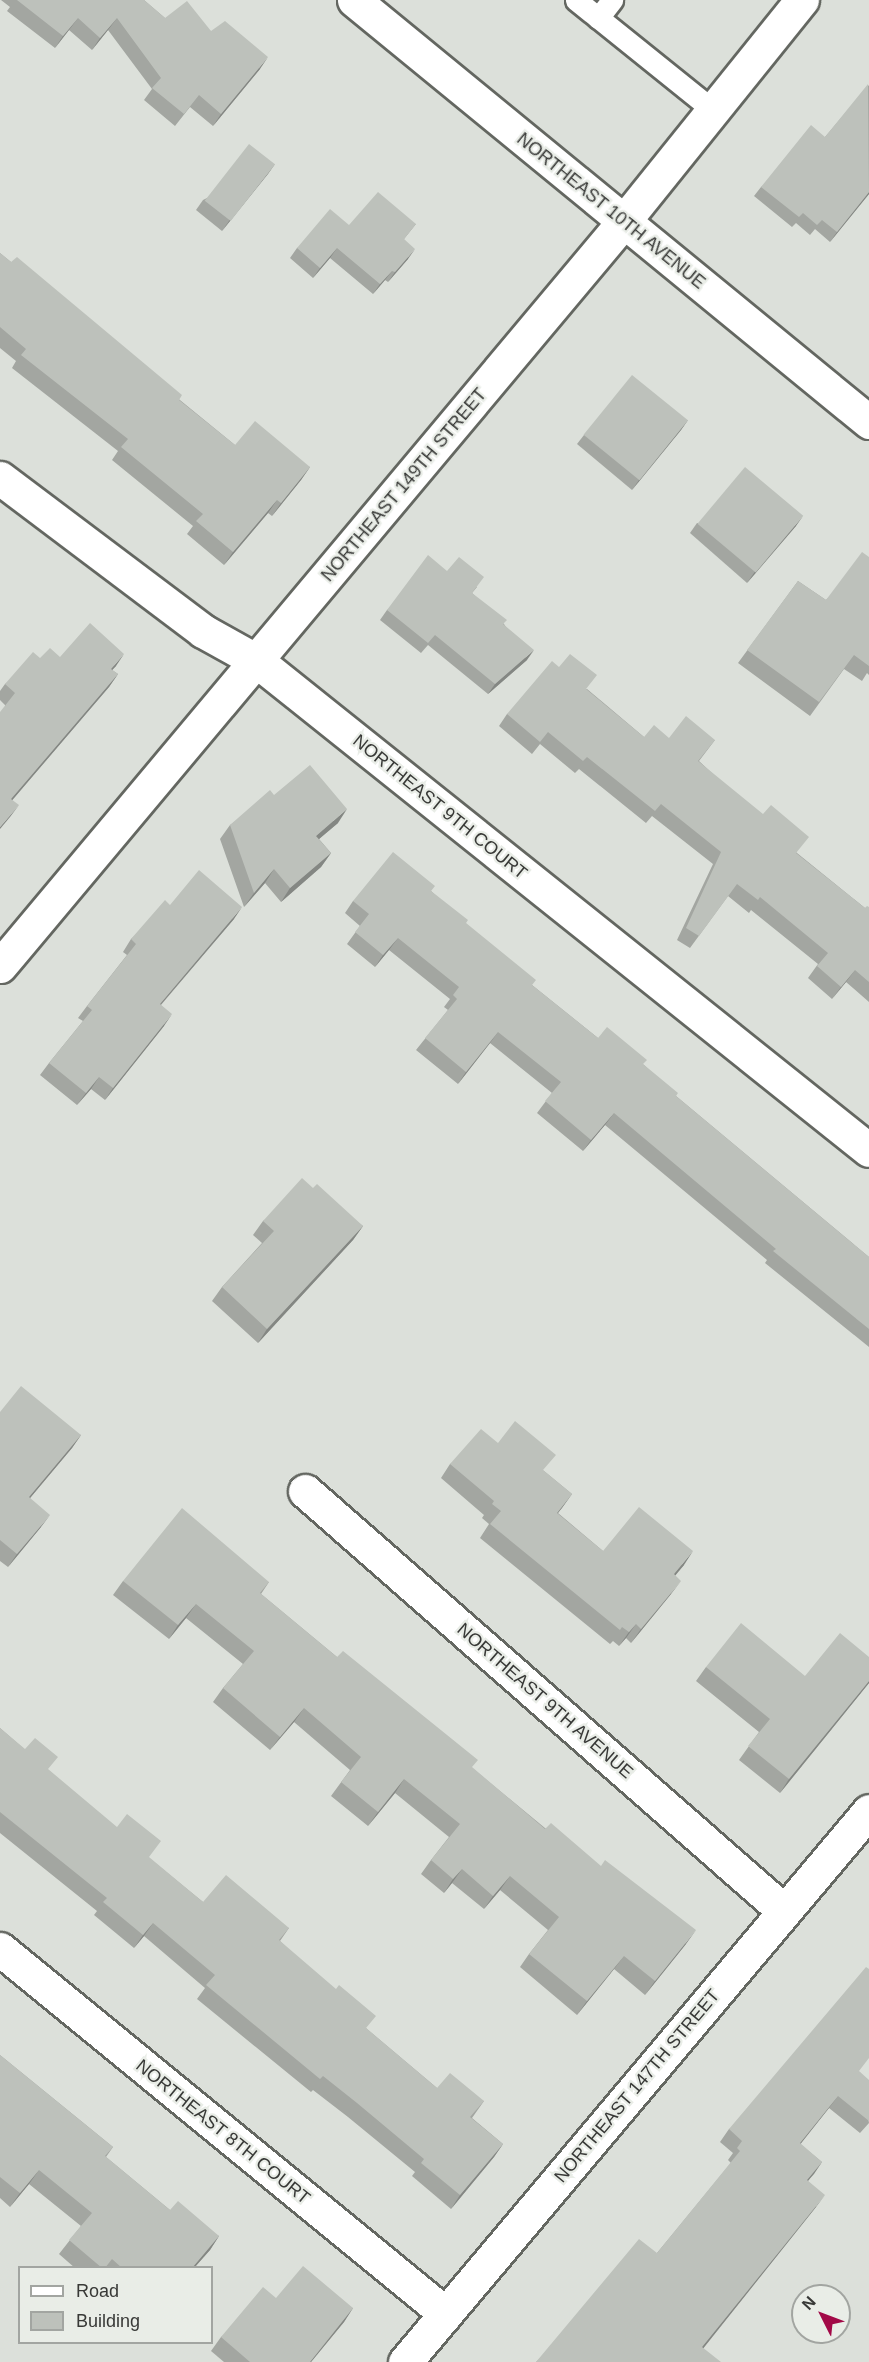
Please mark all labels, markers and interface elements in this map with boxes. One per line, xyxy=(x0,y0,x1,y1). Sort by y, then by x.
street label: NORTHEAST 10TH AVENUE xyxy=(512,128,710,294)
street label: NORTHEAST 149TH STREET xyxy=(317,384,491,586)
street label: NORTHEAST 9TH COURT xyxy=(348,730,532,884)
street label: NORTHEAST 9TH AVENUE xyxy=(452,1618,638,1784)
street label: NORTHEAST 147TH STREET xyxy=(550,1985,724,2187)
street label: NORTHEAST 8TH COURT xyxy=(131,2055,315,2209)
legend xyxy=(18,2266,213,2344)
text: Road xyxy=(76,2281,119,2301)
north arrow xyxy=(791,2284,851,2344)
text: N xyxy=(799,2293,819,2313)
text: Building xyxy=(76,2311,140,2331)

